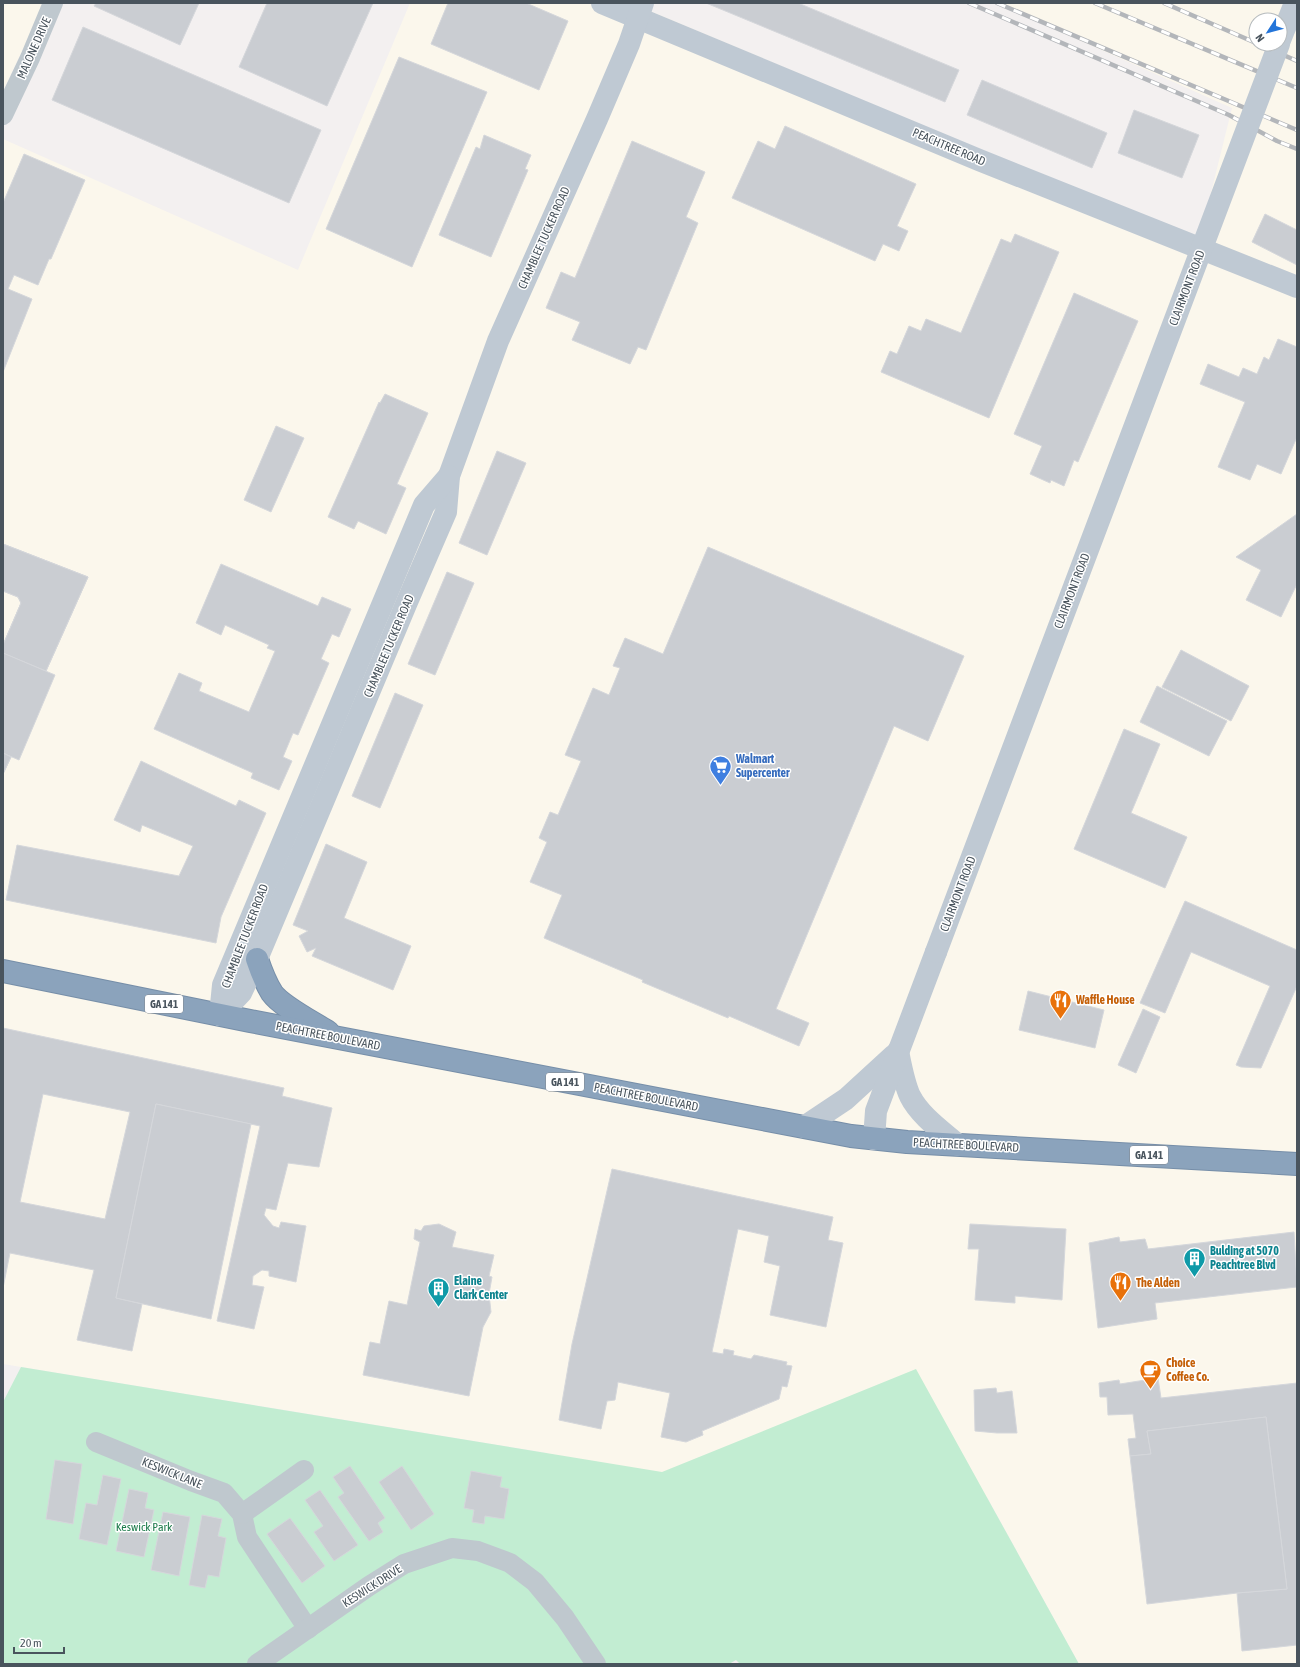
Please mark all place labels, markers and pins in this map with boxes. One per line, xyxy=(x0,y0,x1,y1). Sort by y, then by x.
place label: Walmart Supercenter xyxy=(735,752,790,780)
supermarket icon: Walmart Supercenter xyxy=(707,753,733,786)
restaurant icon: Waffle House xyxy=(1048,987,1074,1020)
place label: Waffle House xyxy=(1075,993,1135,1007)
place label: Bulding at 5070 Peachtree Blvd xyxy=(1210,1244,1279,1272)
building icon: Bulding at 5070 Peachtree Blvd xyxy=(1182,1245,1208,1278)
restaurant icon: The Alden xyxy=(1108,1270,1134,1303)
place label: Elaine Clark Center xyxy=(454,1274,508,1302)
building icon: Elaine Clark Center xyxy=(426,1275,452,1308)
place label: The Alden xyxy=(1136,1276,1180,1290)
place label: Choice Coffee Co. xyxy=(1166,1356,1209,1384)
cafe icon: Choice Coffee Co. xyxy=(1138,1357,1164,1390)

